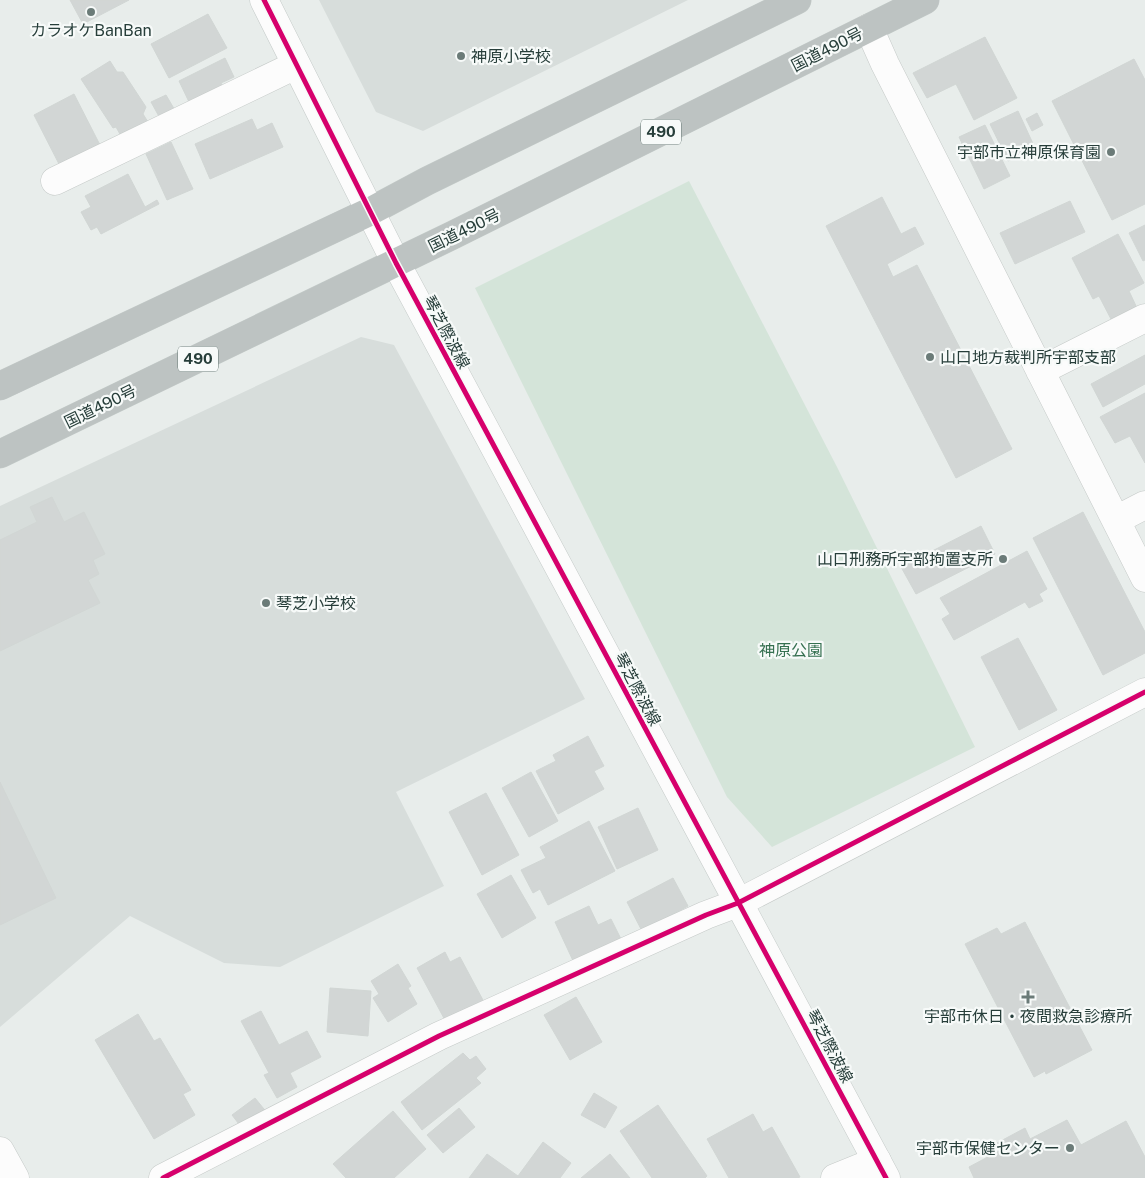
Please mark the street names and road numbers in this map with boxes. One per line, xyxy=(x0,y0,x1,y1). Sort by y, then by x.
street label: 国道490号 xyxy=(788,23,866,76)
road number: 490 xyxy=(641,120,681,144)
street label: 国道490号 xyxy=(425,205,503,256)
street label: 琴芝際波線 xyxy=(419,292,474,372)
road number: 490 xyxy=(178,346,218,372)
street label: 国道490号 xyxy=(61,381,139,432)
street label: 琴芝際波線 xyxy=(610,649,665,729)
street label: 琴芝際波線 xyxy=(802,1006,857,1086)

